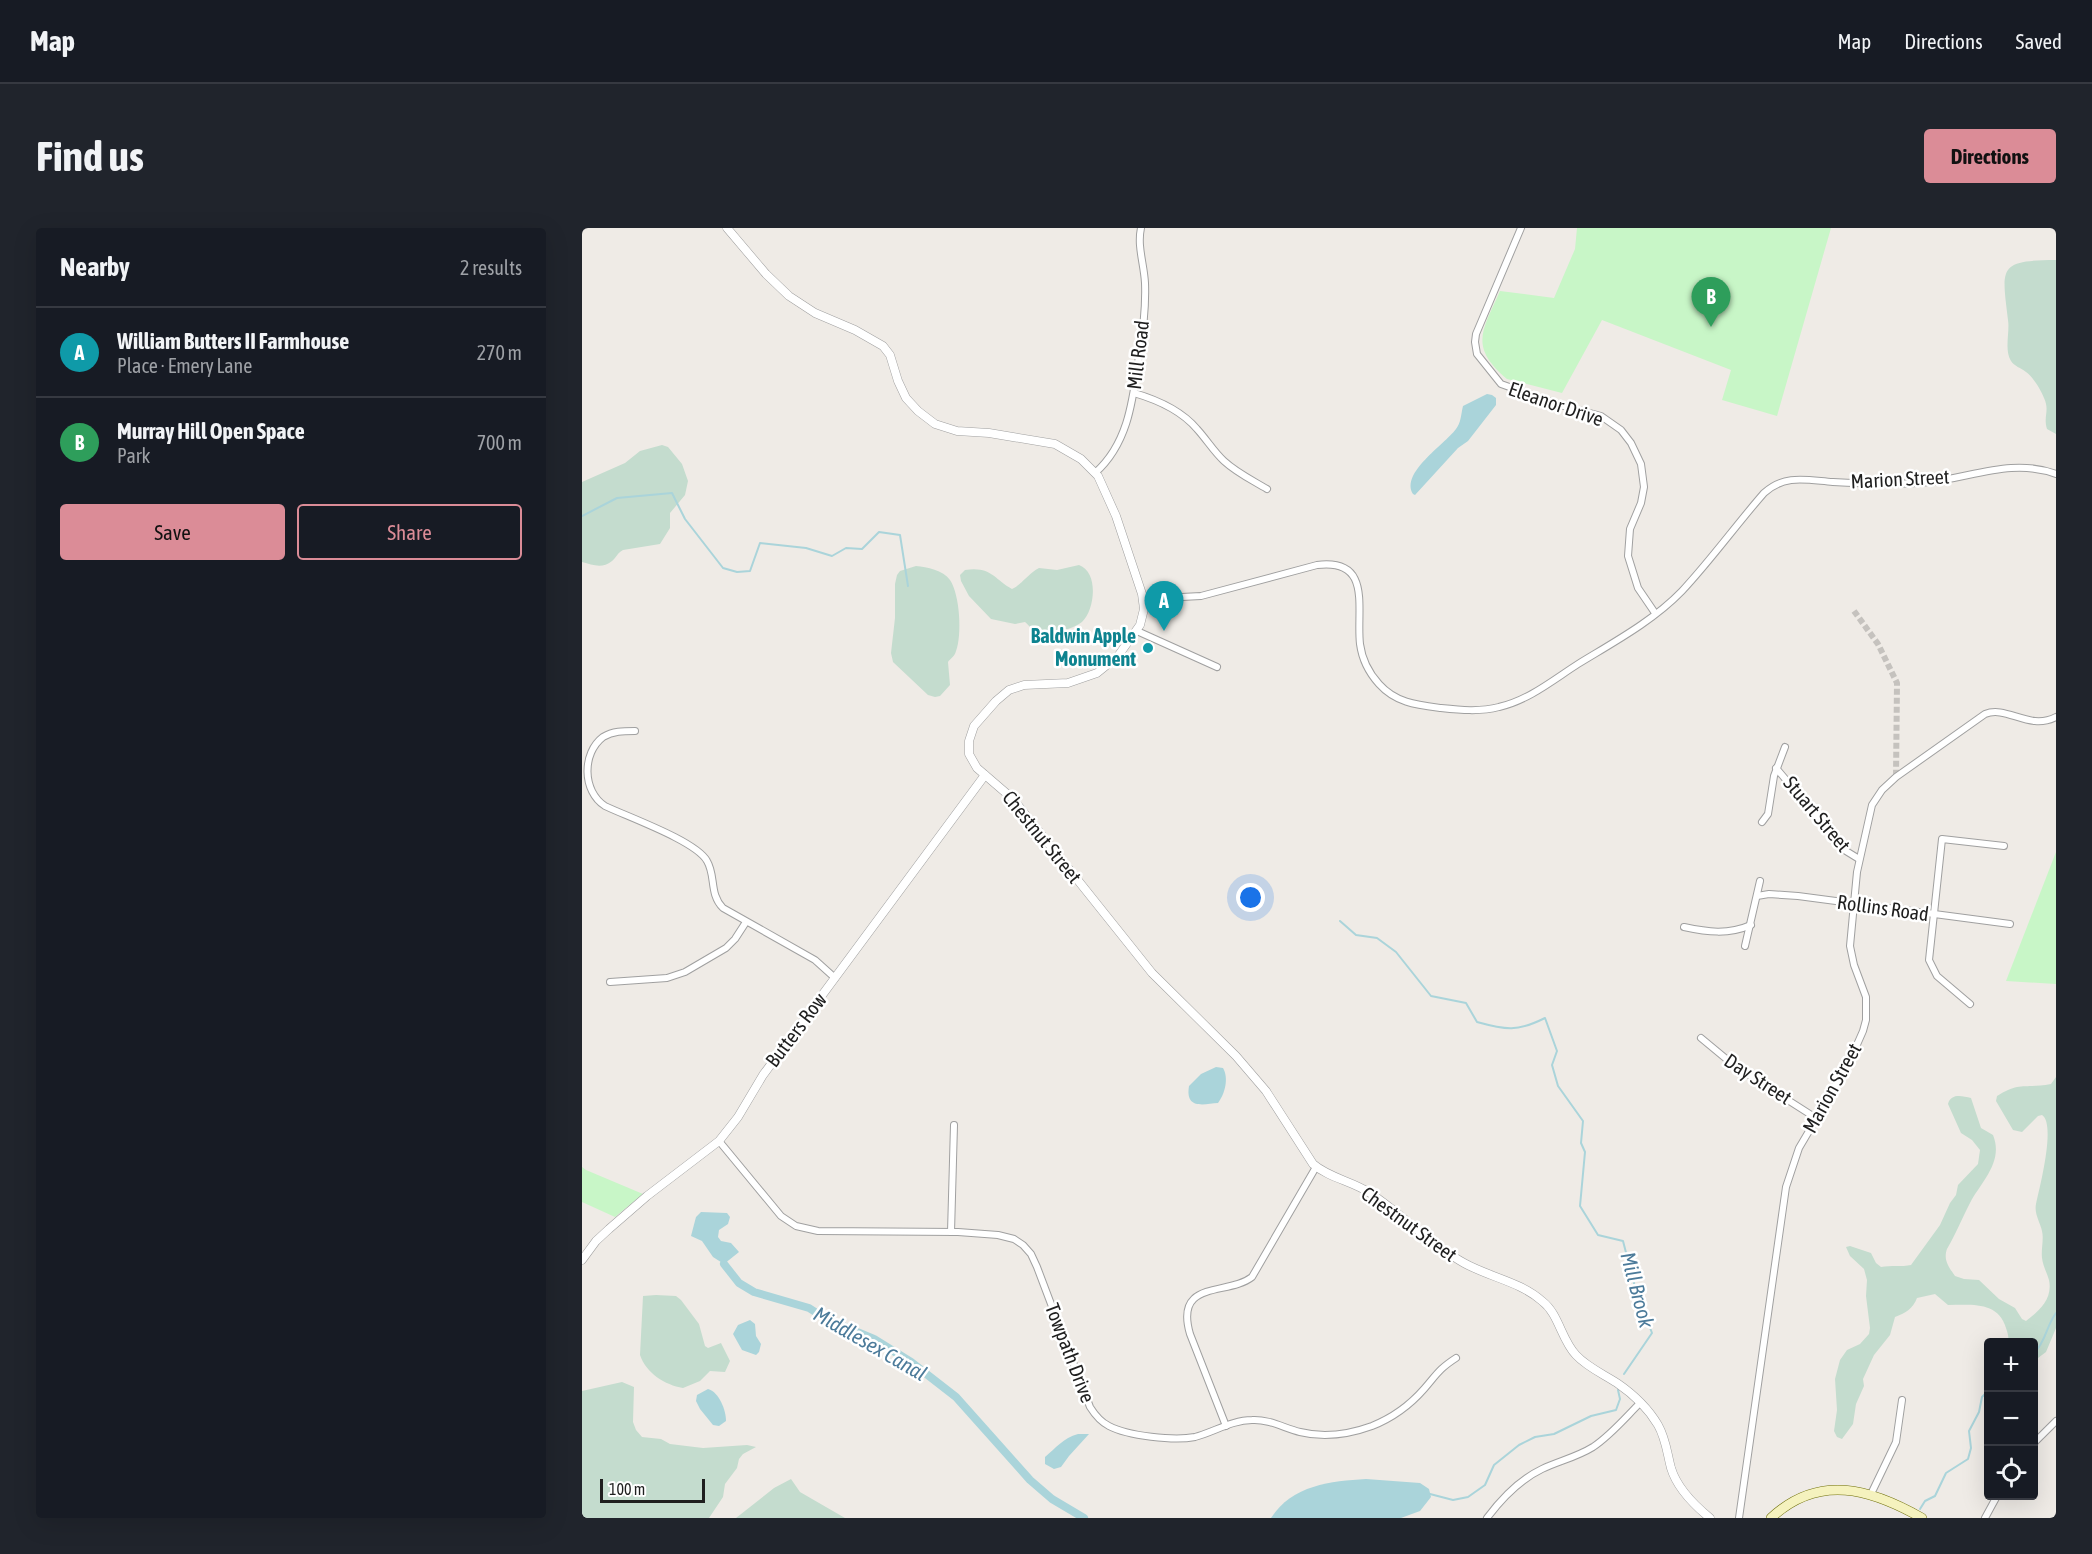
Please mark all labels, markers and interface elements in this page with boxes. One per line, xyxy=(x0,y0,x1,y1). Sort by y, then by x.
text: Map xyxy=(30,25,75,57)
text: Map xyxy=(1837,29,1871,53)
text: Directions xyxy=(1904,29,1983,53)
text: Saved xyxy=(2016,29,2062,53)
button: Directions xyxy=(1924,129,2056,183)
text: Find us xyxy=(36,132,144,180)
text: Nearby xyxy=(60,252,130,282)
text: 2 results xyxy=(460,256,522,279)
pin: B xyxy=(1692,278,1730,327)
street label: Mill Road xyxy=(1122,319,1153,391)
text: William Butters II Farmhouse xyxy=(117,328,349,354)
text: A xyxy=(75,341,84,364)
text: 270 m xyxy=(477,341,522,364)
text: Place · Emery Lane xyxy=(117,354,252,377)
street label: Eleanor Drive xyxy=(1506,377,1607,430)
text: Murray Hill Open Space xyxy=(117,418,305,444)
text: B xyxy=(75,431,84,454)
text: 700 m xyxy=(477,431,522,454)
text: Park xyxy=(117,444,150,467)
street label: Marion Street xyxy=(1850,464,1950,493)
button: Save xyxy=(60,504,285,560)
button: Share xyxy=(297,504,522,560)
pin: A xyxy=(1144,582,1184,631)
place label: Baldwin Apple Monument xyxy=(1031,624,1136,670)
marker: Baldwin Apple Monument xyxy=(1141,641,1155,655)
street label: Stuart Street xyxy=(1779,771,1856,856)
street label: Chestnut Street xyxy=(998,786,1087,888)
your location xyxy=(1236,883,1265,912)
street label: Rollins Road xyxy=(1836,890,1930,925)
street label: Butters Row xyxy=(760,988,831,1071)
street label: Marion Street xyxy=(1798,1039,1866,1137)
street label: Day Street xyxy=(1720,1048,1796,1109)
street label: Chestnut Street xyxy=(1357,1181,1462,1266)
water label: Mill Brook xyxy=(1616,1249,1660,1331)
street label: Towpath Drive xyxy=(1041,1300,1100,1406)
water label: Middlesex Canal xyxy=(810,1301,931,1385)
map controls xyxy=(1984,1338,2038,1500)
button: + xyxy=(1984,1338,2038,1392)
button: − xyxy=(1984,1392,2038,1446)
button: locate xyxy=(1984,1446,2038,1500)
scale bar xyxy=(600,1476,705,1504)
text: 100 m xyxy=(609,1480,645,1498)

